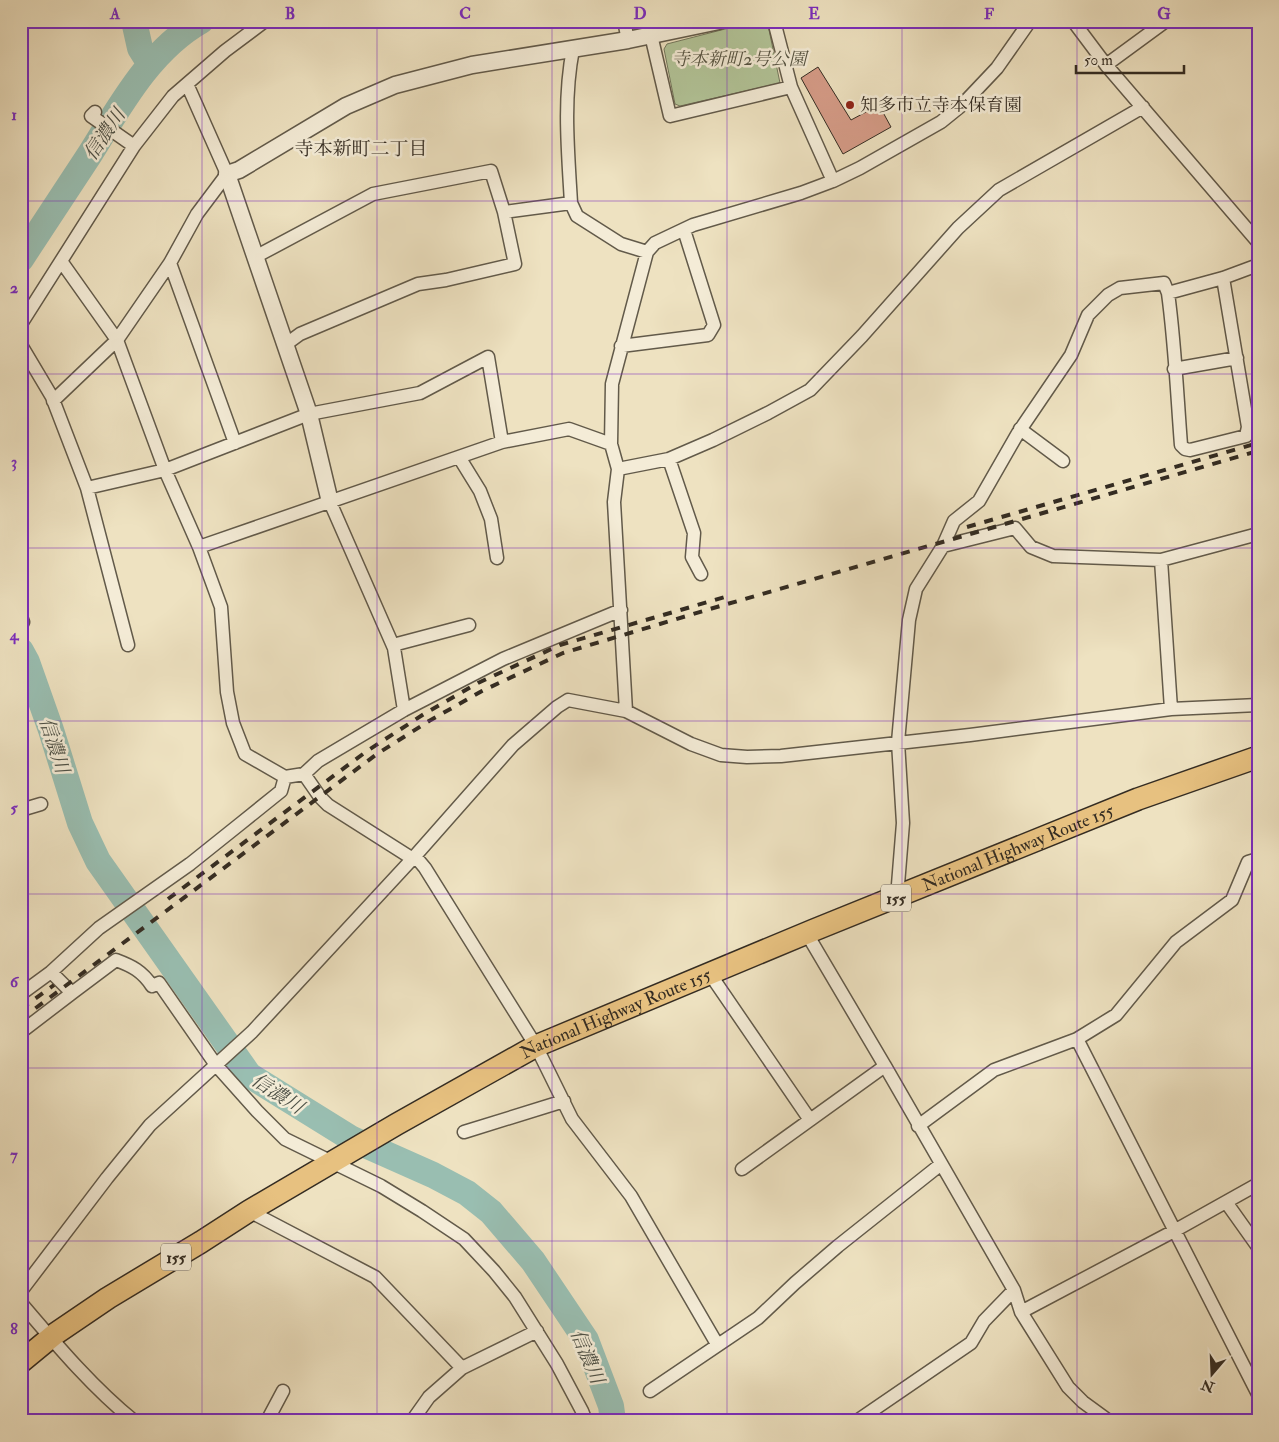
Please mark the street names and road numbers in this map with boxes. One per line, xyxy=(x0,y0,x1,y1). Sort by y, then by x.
street label: National Highway Route 155 xyxy=(919,799,1118,897)
road number: 155 xyxy=(881,884,911,911)
street label: National Highway Route 155 xyxy=(516,963,715,1065)
road number: 155 xyxy=(161,1244,191,1270)

